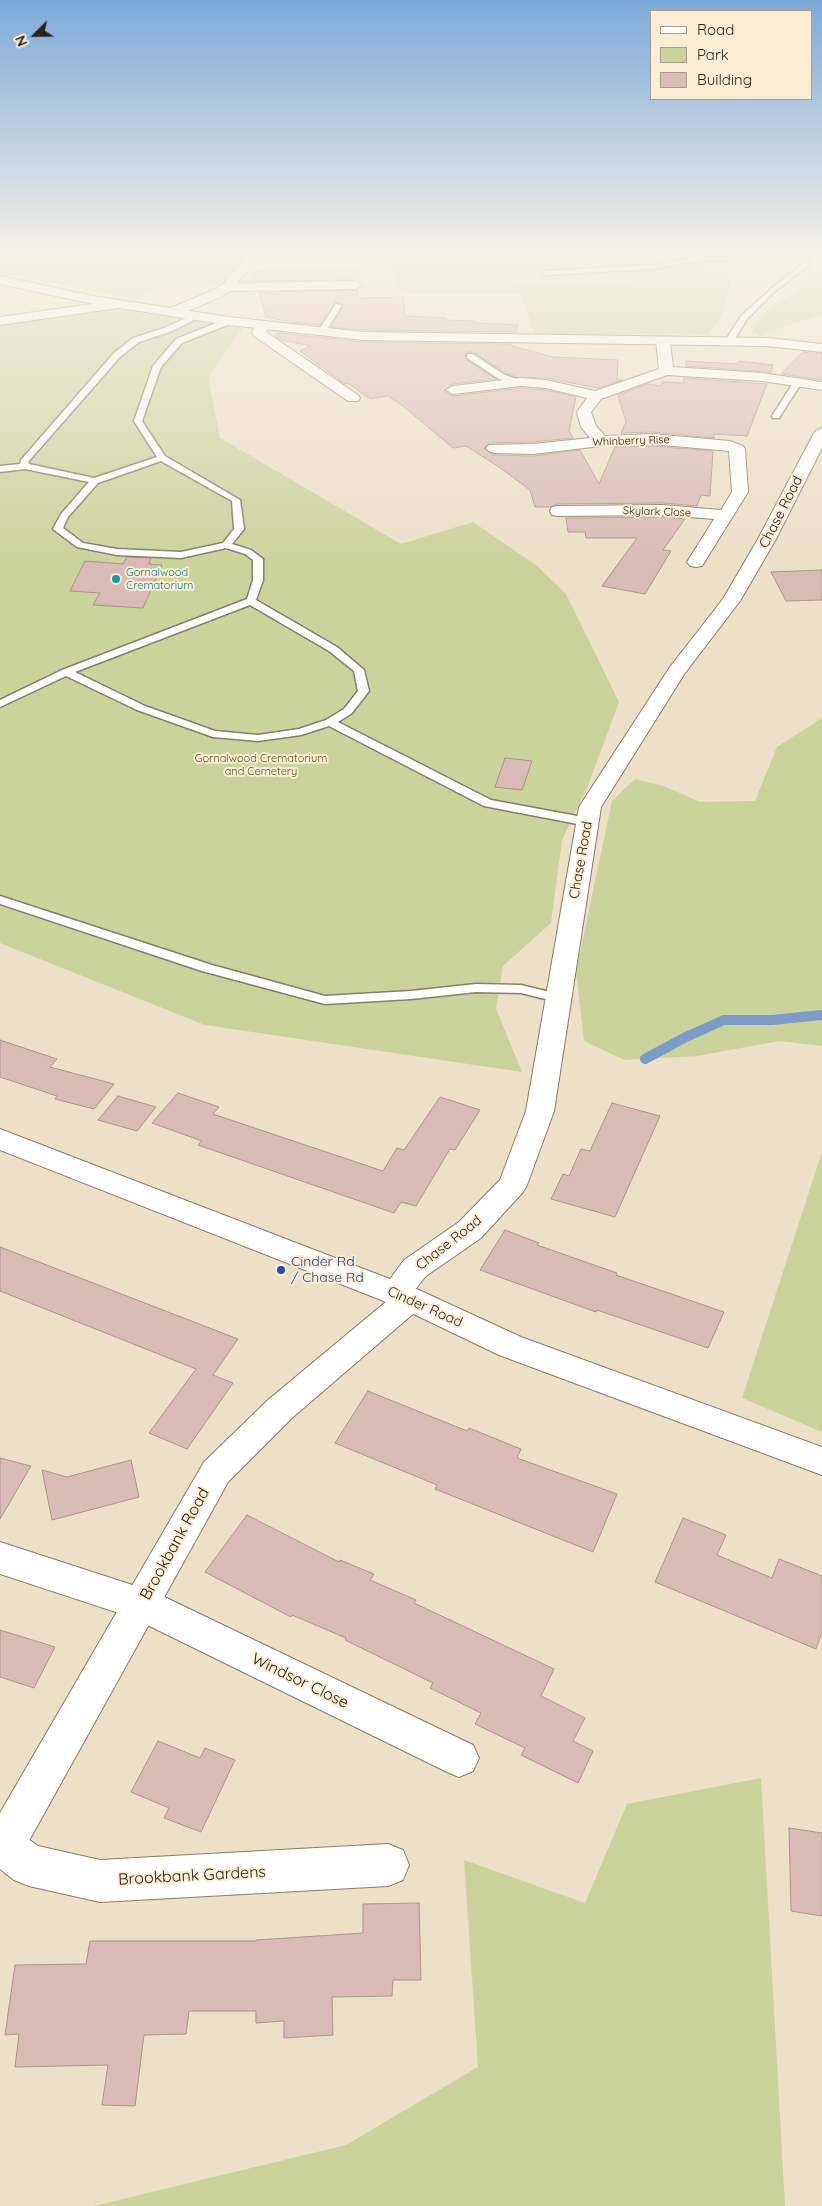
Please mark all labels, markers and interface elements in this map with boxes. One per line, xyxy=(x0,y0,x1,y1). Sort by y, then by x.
north arrow xyxy=(10,10,60,60)
legend xyxy=(650,10,812,100)
text: Road xyxy=(697,20,734,39)
text: N xyxy=(11,33,31,49)
text: Park xyxy=(697,45,729,64)
text: Building xyxy=(697,70,752,89)
street label: Whinberry Rise xyxy=(592,433,670,449)
street label: Chase Road xyxy=(756,473,806,551)
street label: Skylark Close xyxy=(623,504,691,520)
place label: Gornalwood Crematorium xyxy=(126,566,193,592)
marker: Gornalwood Crematorium xyxy=(110,573,122,585)
park label: Gornalwood Crematorium and Cemetery xyxy=(195,752,327,778)
street label: Chase Road xyxy=(566,820,596,900)
street label: Chase Road xyxy=(413,1212,485,1274)
place label: Cinder Rd / Chase Rd xyxy=(291,1254,364,1286)
marker: Cinder Rd / Chase Rd xyxy=(275,1264,287,1276)
street label: Cinder Road xyxy=(385,1283,465,1331)
street label: Brookbank Road xyxy=(136,1485,214,1603)
street label: Windsor Close xyxy=(248,1649,352,1713)
street label: Brookbank Gardens xyxy=(118,1863,266,1889)

